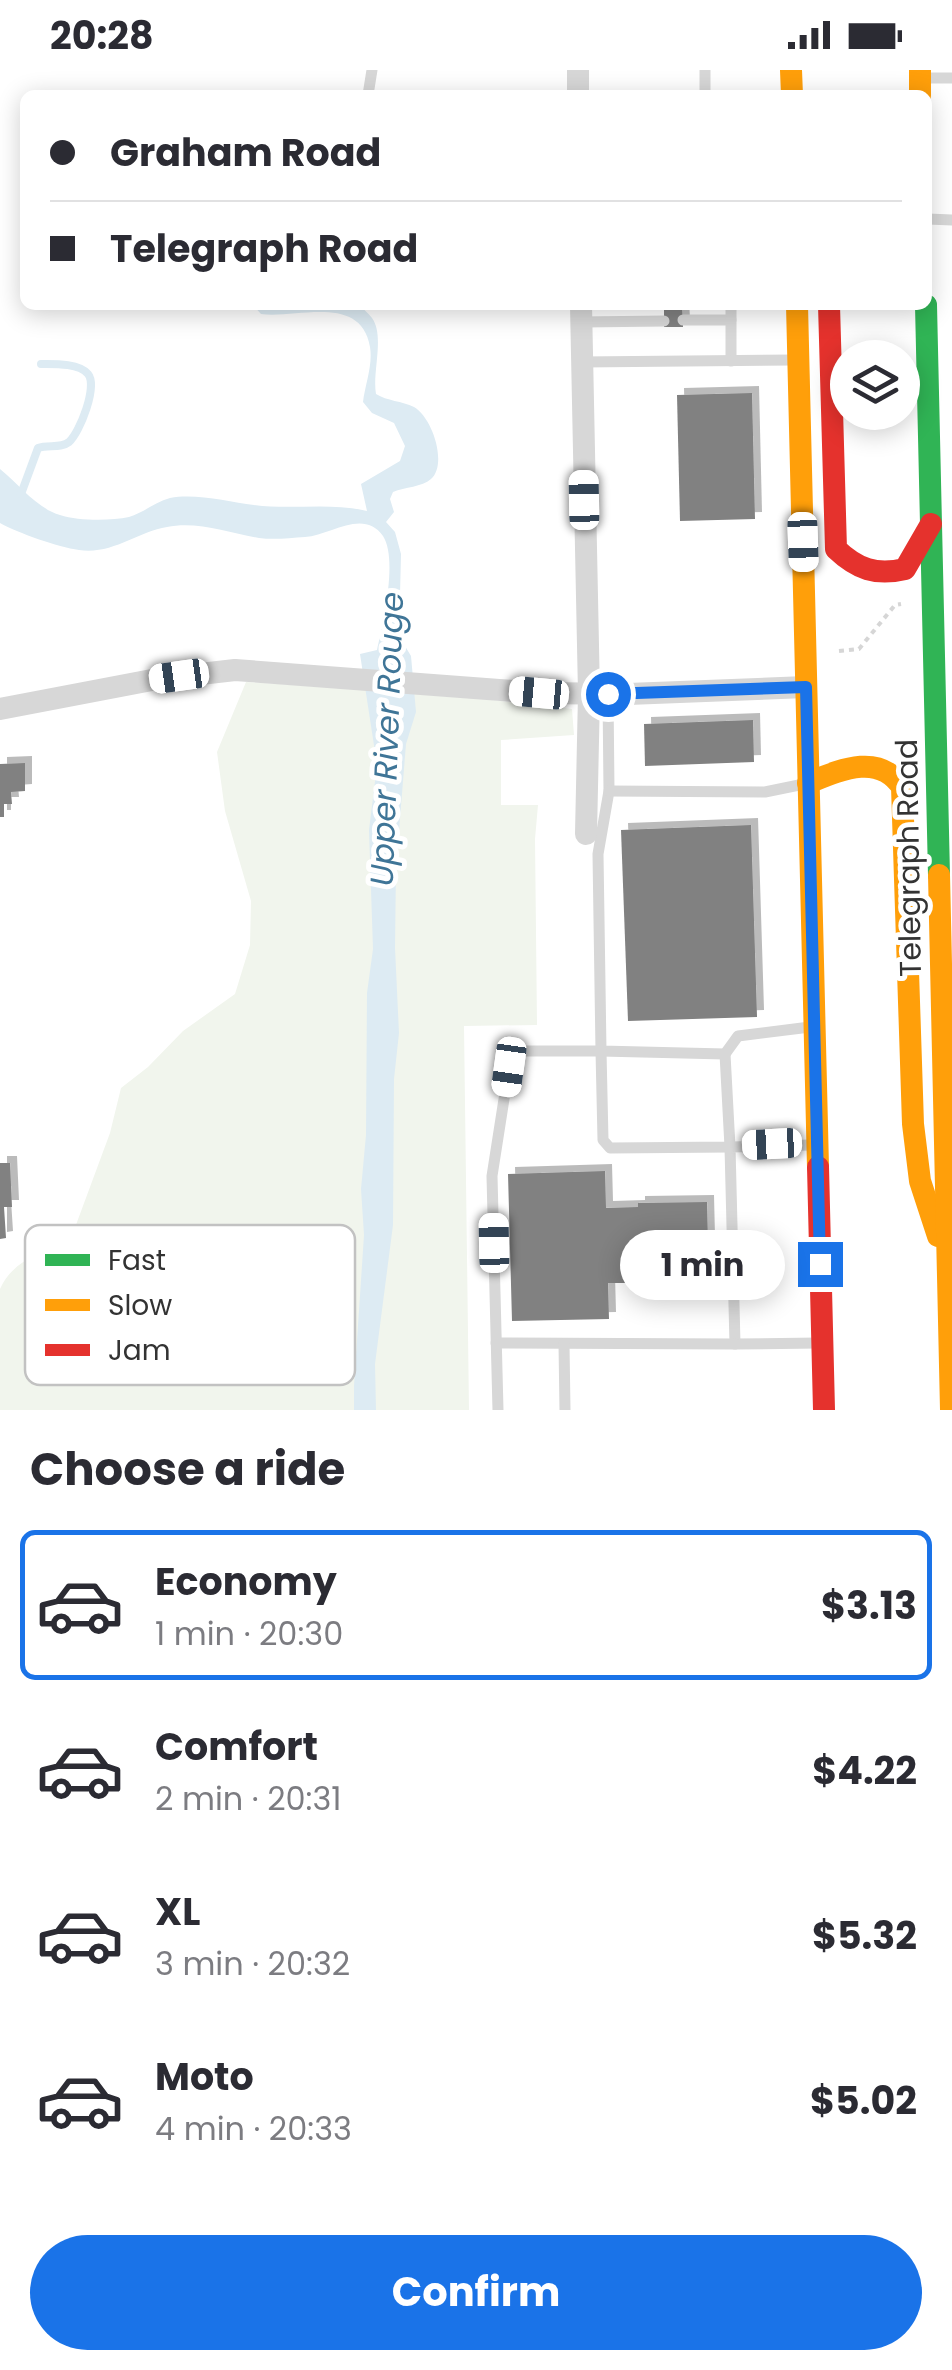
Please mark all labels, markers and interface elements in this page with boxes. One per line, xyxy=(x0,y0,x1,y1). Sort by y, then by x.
text: 20:28 xyxy=(50,9,154,62)
text: Graham Road xyxy=(110,126,381,179)
text: Telegraph Road xyxy=(110,222,418,275)
map controls xyxy=(830,340,920,430)
button: layers xyxy=(830,340,920,430)
car xyxy=(568,470,600,530)
car xyxy=(787,511,819,573)
water label: Upper River Rouge xyxy=(359,591,414,887)
car xyxy=(147,657,211,695)
route start xyxy=(586,672,631,717)
car xyxy=(508,675,570,711)
street label: Telegraph Road xyxy=(885,739,932,977)
car xyxy=(490,1035,528,1099)
car xyxy=(741,1127,803,1161)
car xyxy=(478,1213,510,1273)
legend xyxy=(25,1225,355,1385)
callout: 1 min xyxy=(620,1229,785,1299)
text: Fast xyxy=(108,1241,166,1280)
text: 1 min xyxy=(661,1242,744,1287)
route end xyxy=(798,1242,843,1287)
text: Slow xyxy=(108,1286,172,1325)
text: Jam xyxy=(108,1331,171,1370)
text: Choose a ride xyxy=(30,1438,345,1501)
text: Economy xyxy=(155,1555,337,1608)
icon: car xyxy=(35,1560,125,1650)
text: $3.13 xyxy=(821,1579,917,1632)
text: 1 min · 20:30 xyxy=(155,1611,343,1656)
text: Comfort xyxy=(155,1720,318,1773)
icon: car xyxy=(35,1725,125,1815)
text: $4.22 xyxy=(812,1744,917,1797)
text: 2 min · 20:31 xyxy=(155,1776,342,1821)
text: XL xyxy=(155,1885,200,1938)
icon: car xyxy=(35,1890,125,1980)
text: $5.32 xyxy=(812,1909,917,1962)
text: 3 min · 20:32 xyxy=(155,1941,350,1986)
text: Moto xyxy=(155,2050,254,2103)
icon: car xyxy=(35,2055,125,2145)
text: $5.02 xyxy=(810,2074,917,2127)
text: 4 min · 20:33 xyxy=(155,2106,352,2151)
button: Confirm xyxy=(30,2235,922,2350)

